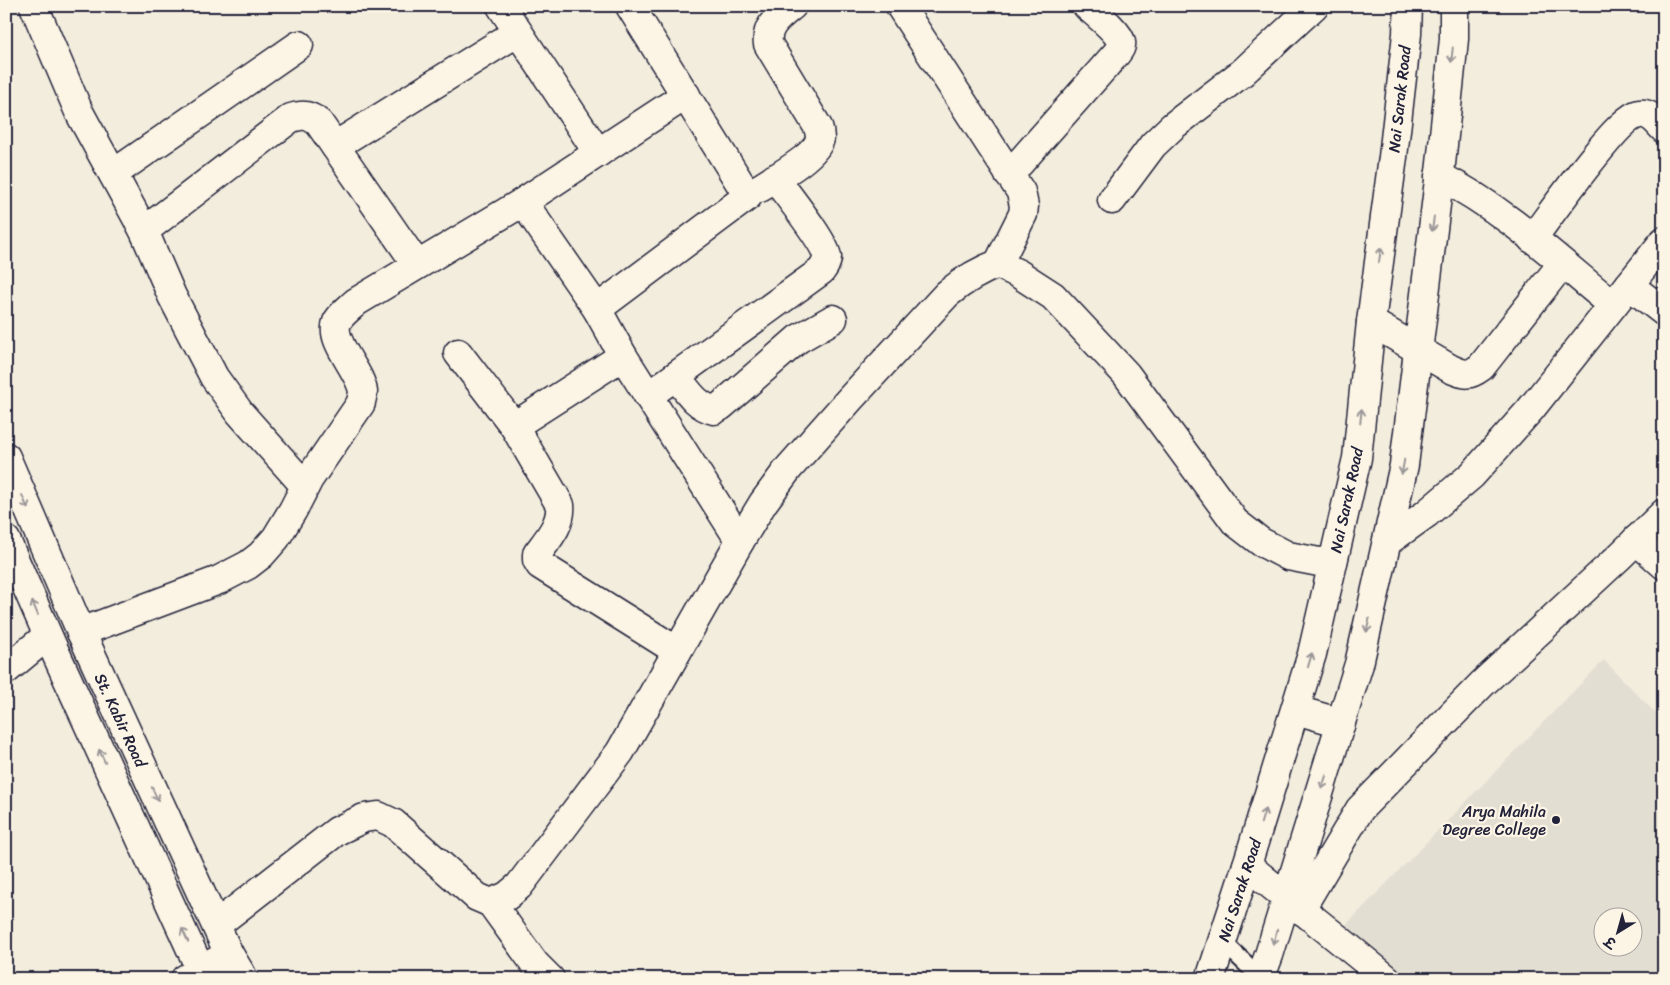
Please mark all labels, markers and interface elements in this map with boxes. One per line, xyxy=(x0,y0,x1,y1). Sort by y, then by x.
street label: Nai Sarak Road xyxy=(1379,43,1420,154)
one-way arrow xyxy=(1447,47,1457,63)
one-way arrow xyxy=(1428,216,1438,232)
one-way arrow xyxy=(1375,247,1385,263)
one-way arrow xyxy=(1356,408,1366,424)
street label: Nai Sarak Road xyxy=(1321,443,1372,556)
one-way arrow xyxy=(1398,458,1408,474)
one-way arrow xyxy=(20,494,30,509)
one-way arrow xyxy=(30,601,40,616)
one-way arrow xyxy=(1363,617,1372,633)
one-way arrow xyxy=(1306,653,1316,669)
street label: St. Kabir Road xyxy=(86,668,156,774)
one-way arrow xyxy=(97,749,107,764)
one-way arrow xyxy=(1318,773,1328,789)
one-way arrow xyxy=(151,786,161,801)
place label: Arya Mahila Degree College xyxy=(1442,797,1546,844)
one-way arrow xyxy=(1258,808,1268,824)
marker: Arya Mahila Degree College xyxy=(1550,814,1562,826)
street label: Nai Sarak Road xyxy=(1209,833,1270,946)
north arrow xyxy=(1592,908,1642,958)
one-way arrow xyxy=(179,928,189,943)
one-way arrow xyxy=(1269,928,1279,944)
text: उ xyxy=(1598,928,1623,956)

